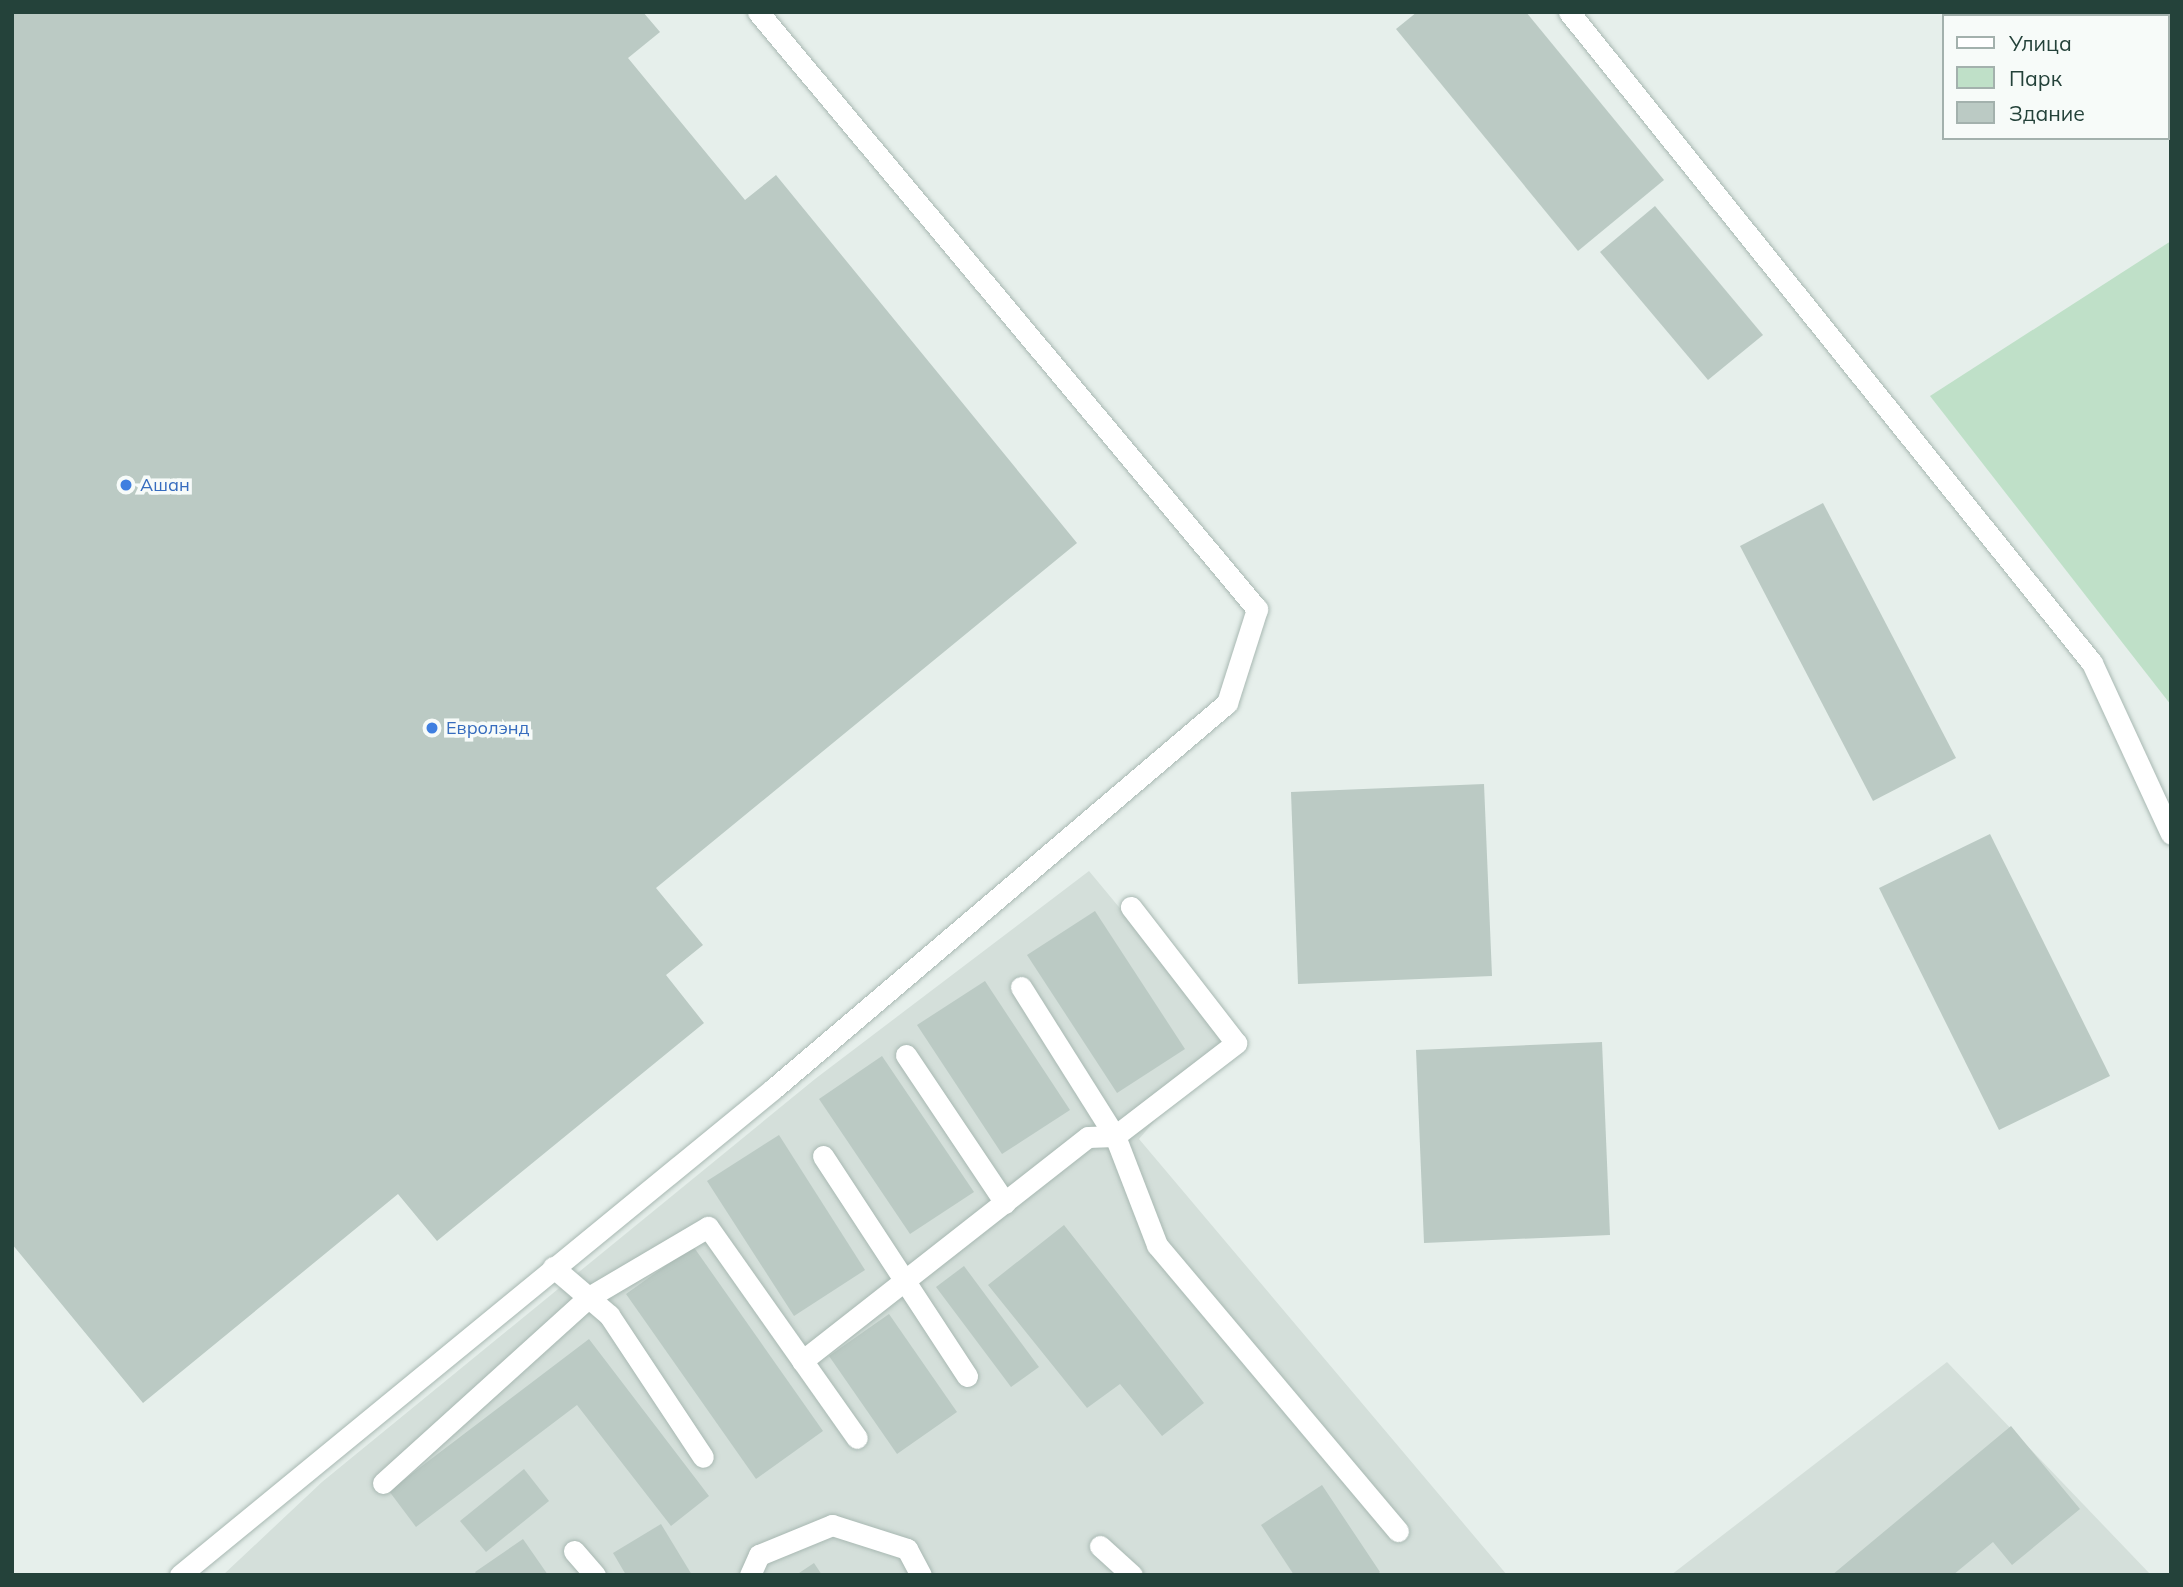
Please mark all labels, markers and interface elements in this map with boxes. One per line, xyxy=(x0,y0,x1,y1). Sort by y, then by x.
legend xyxy=(1941,14,2169,140)
text: Улица xyxy=(2009,30,2072,56)
text: Парк xyxy=(2009,65,2062,91)
text: Здание xyxy=(2009,100,2085,126)
place label: Ашан xyxy=(140,474,190,496)
marker: Ашан xyxy=(118,477,134,493)
place label: Евролэнд xyxy=(446,717,530,739)
marker: Евролэнд xyxy=(424,720,440,736)

